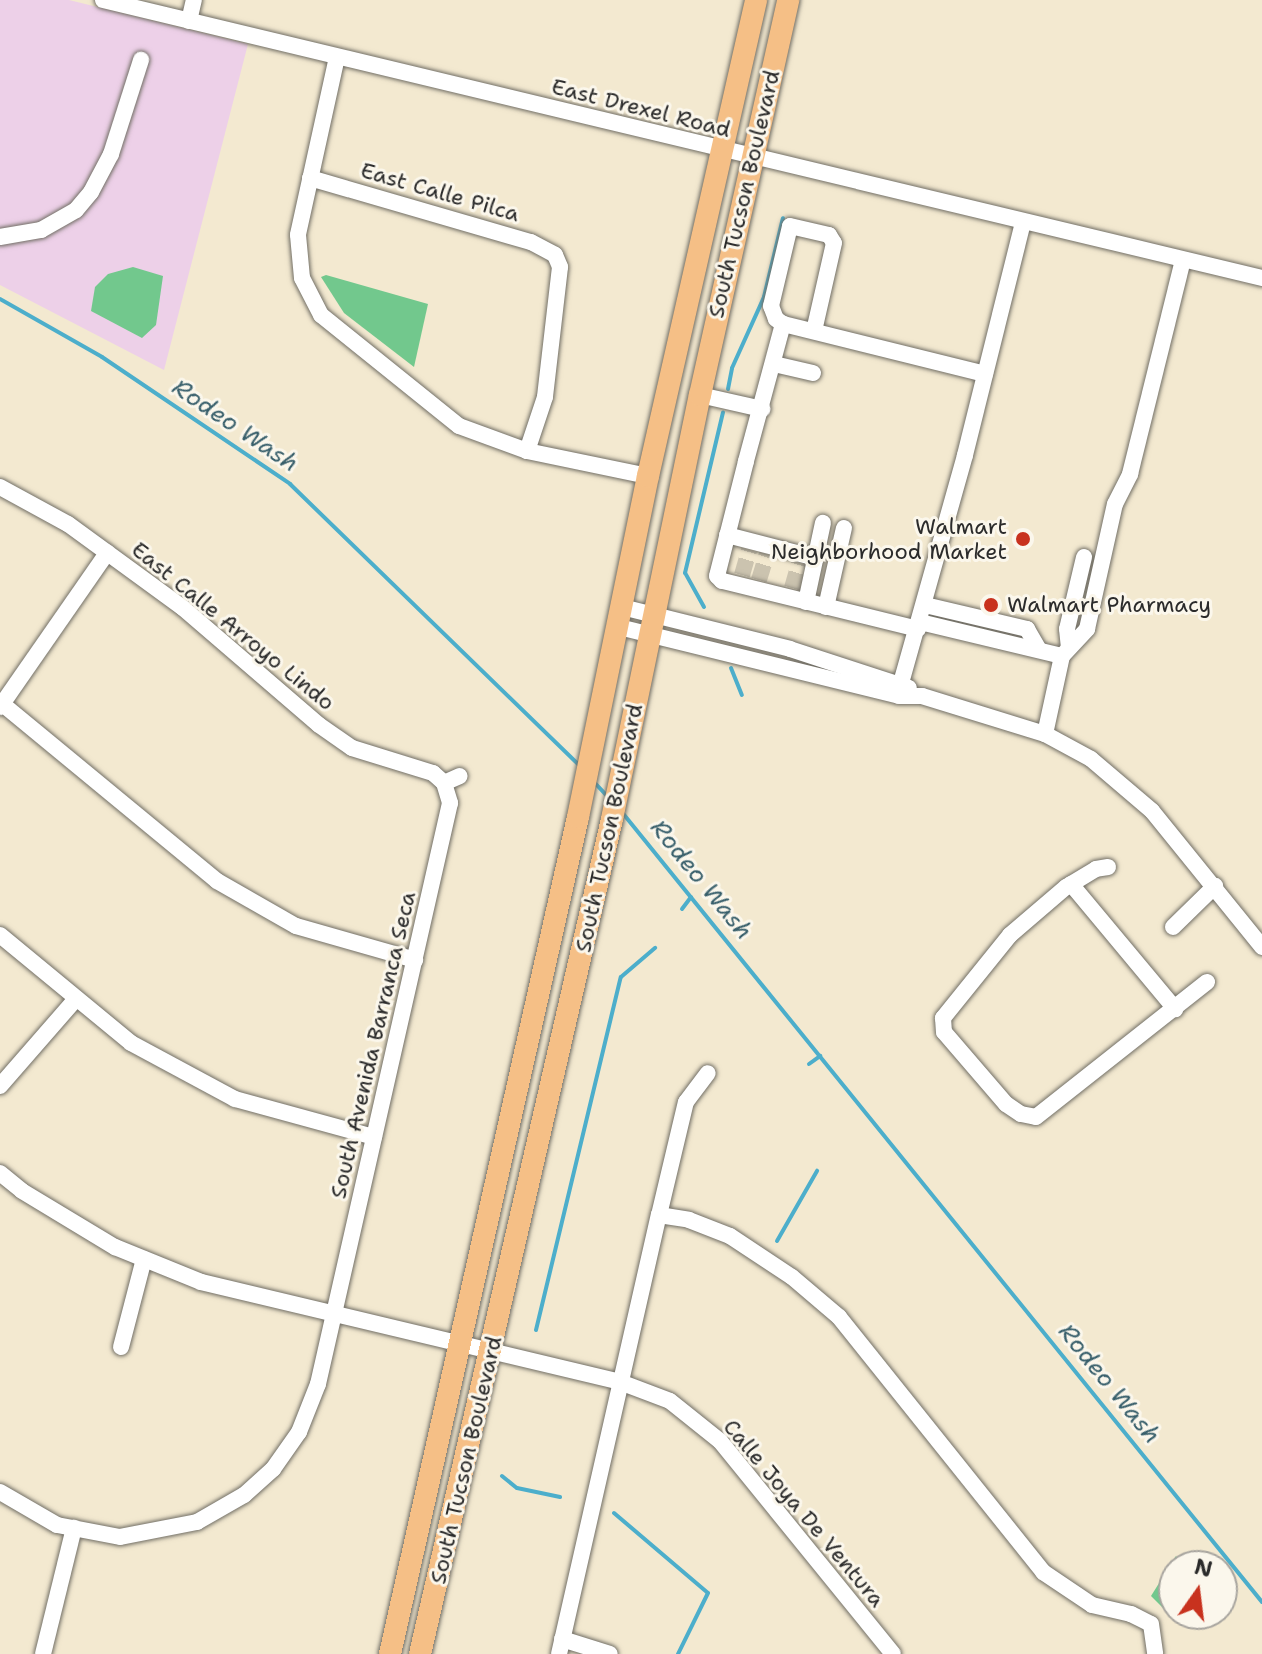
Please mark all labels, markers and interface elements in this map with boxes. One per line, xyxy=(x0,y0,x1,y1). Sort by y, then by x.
street label: South Tucson Boulevard xyxy=(703,68,785,320)
street label: East Drexel Road xyxy=(549,73,733,143)
street label: East Calle Pilca xyxy=(358,157,522,227)
water label: Rodeo Wash xyxy=(166,373,304,479)
place label: Walmart Neighborhood Market xyxy=(771,513,1007,564)
marker: Walmart Neighborhood Market xyxy=(1014,530,1032,548)
street label: East Calle Arroyo Lindo xyxy=(126,536,340,716)
place label: Walmart Pharmacy xyxy=(1007,592,1211,618)
marker: Walmart Pharmacy xyxy=(982,596,1000,614)
street label: South Tucson Boulevard xyxy=(570,701,648,955)
water label: Rodeo Wash xyxy=(644,814,758,946)
street label: South Avenida Barranca Seca xyxy=(325,889,421,1201)
water label: Rodeo Wash xyxy=(1052,1318,1166,1450)
street label: South Tucson Boulevard xyxy=(425,1334,507,1586)
street label: Calle Joya De Ventura xyxy=(718,1414,890,1612)
north arrow xyxy=(1158,1550,1238,1630)
text: N xyxy=(1191,1552,1215,1584)

